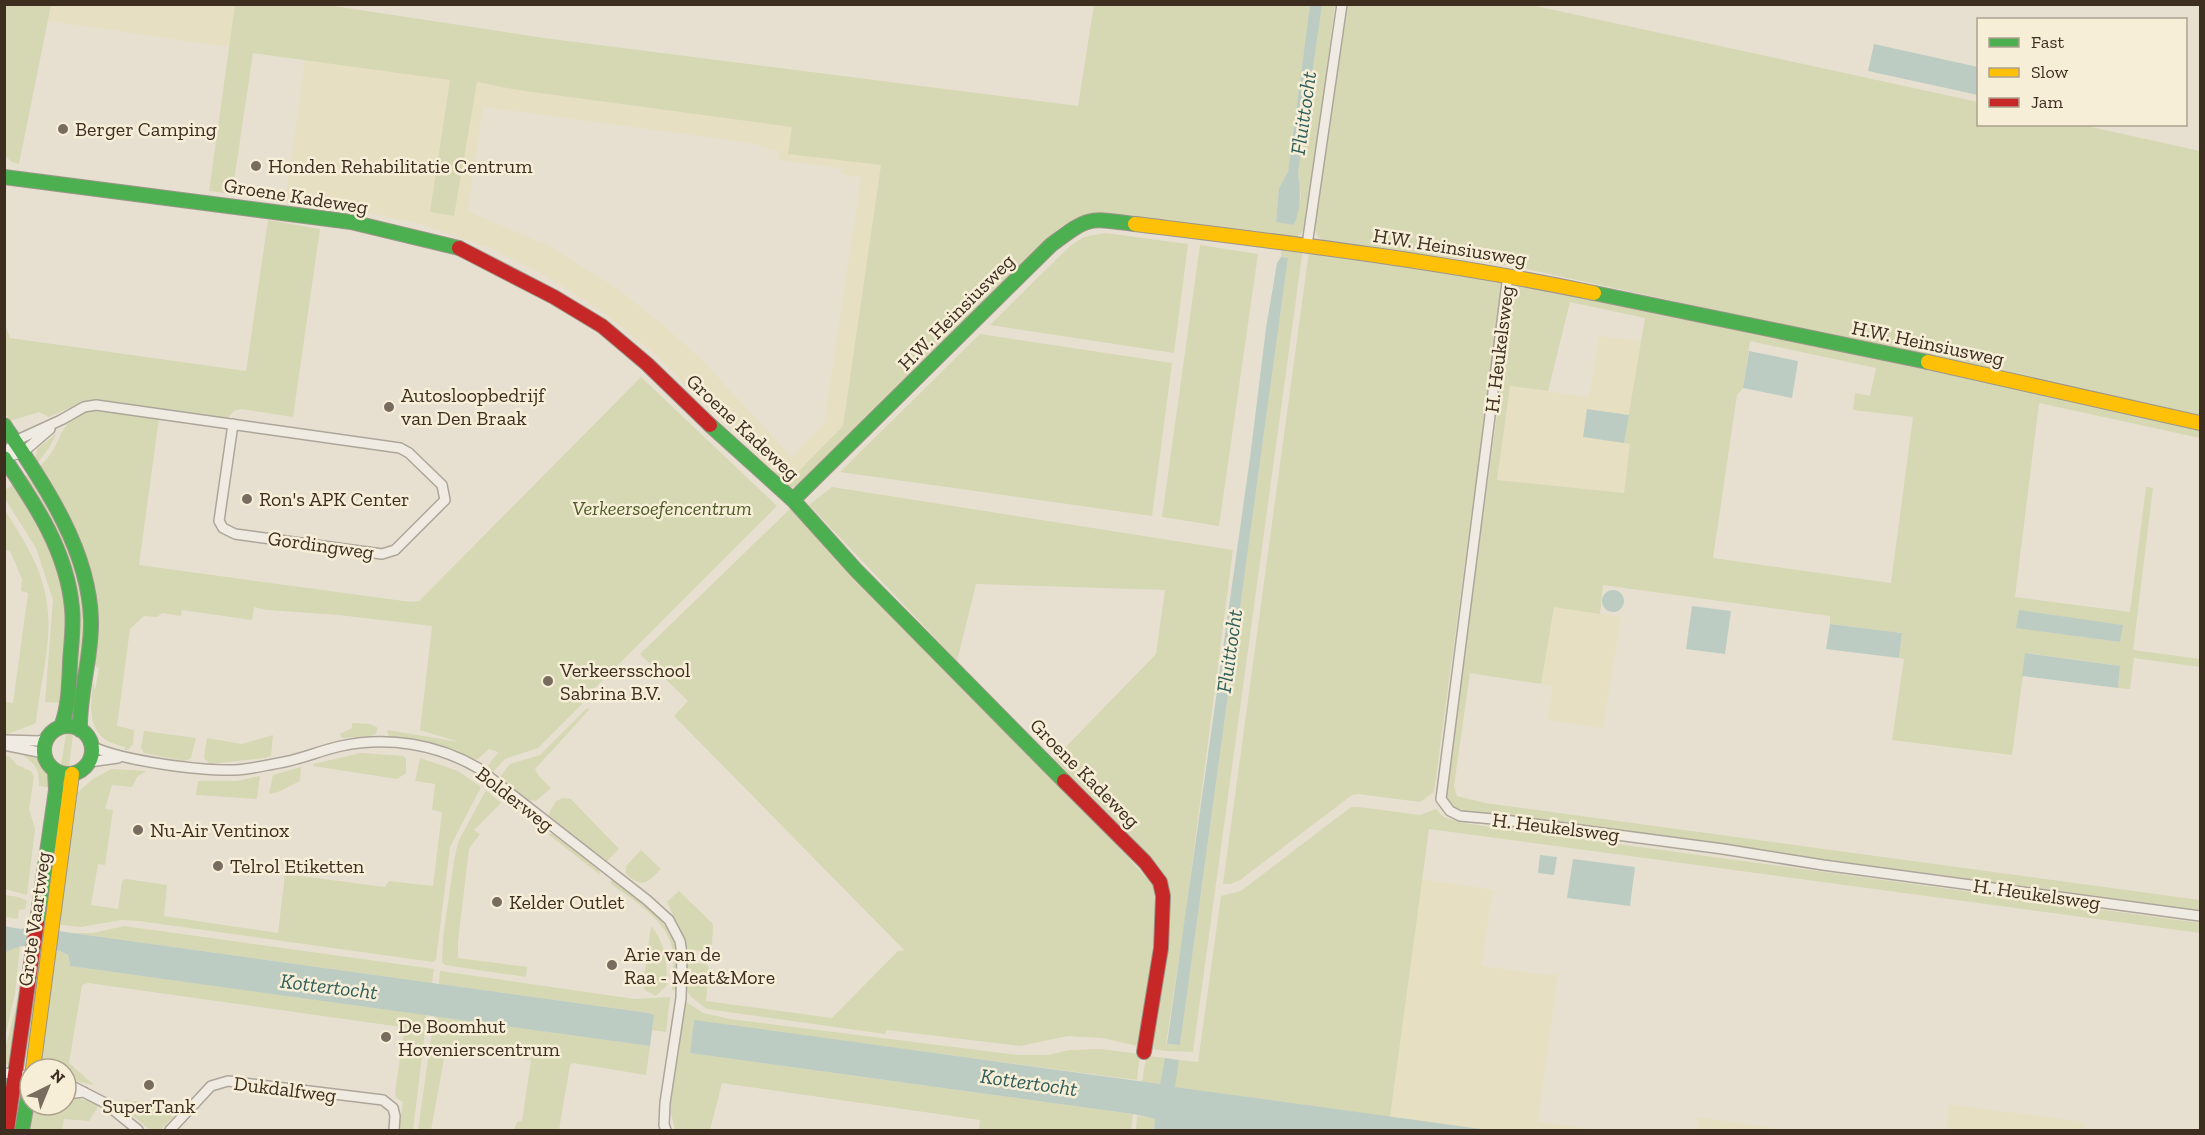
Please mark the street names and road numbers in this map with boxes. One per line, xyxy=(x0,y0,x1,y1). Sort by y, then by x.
street label: Groene Kadeweg xyxy=(222,173,370,219)
street label: H.W. Heinsiusweg xyxy=(1372,223,1528,271)
street label: H.W. Heinsiusweg xyxy=(893,249,1019,375)
street label: H. Heukelsweg xyxy=(1479,284,1519,414)
street label: H.W. Heinsiusweg xyxy=(1850,315,2006,371)
street label: Groene Kadeweg xyxy=(682,369,804,485)
street label: Gordingweg xyxy=(266,526,376,564)
street label: Groene Kadeweg xyxy=(1025,713,1145,833)
street label: Bolderweg xyxy=(471,761,559,837)
street label: H. Heukelsweg xyxy=(1491,807,1621,847)
street label: Grote Vaartweg xyxy=(13,850,55,988)
street label: H. Heukelsweg xyxy=(1972,873,2102,915)
street label: Dukdalfweg xyxy=(232,1071,338,1107)

